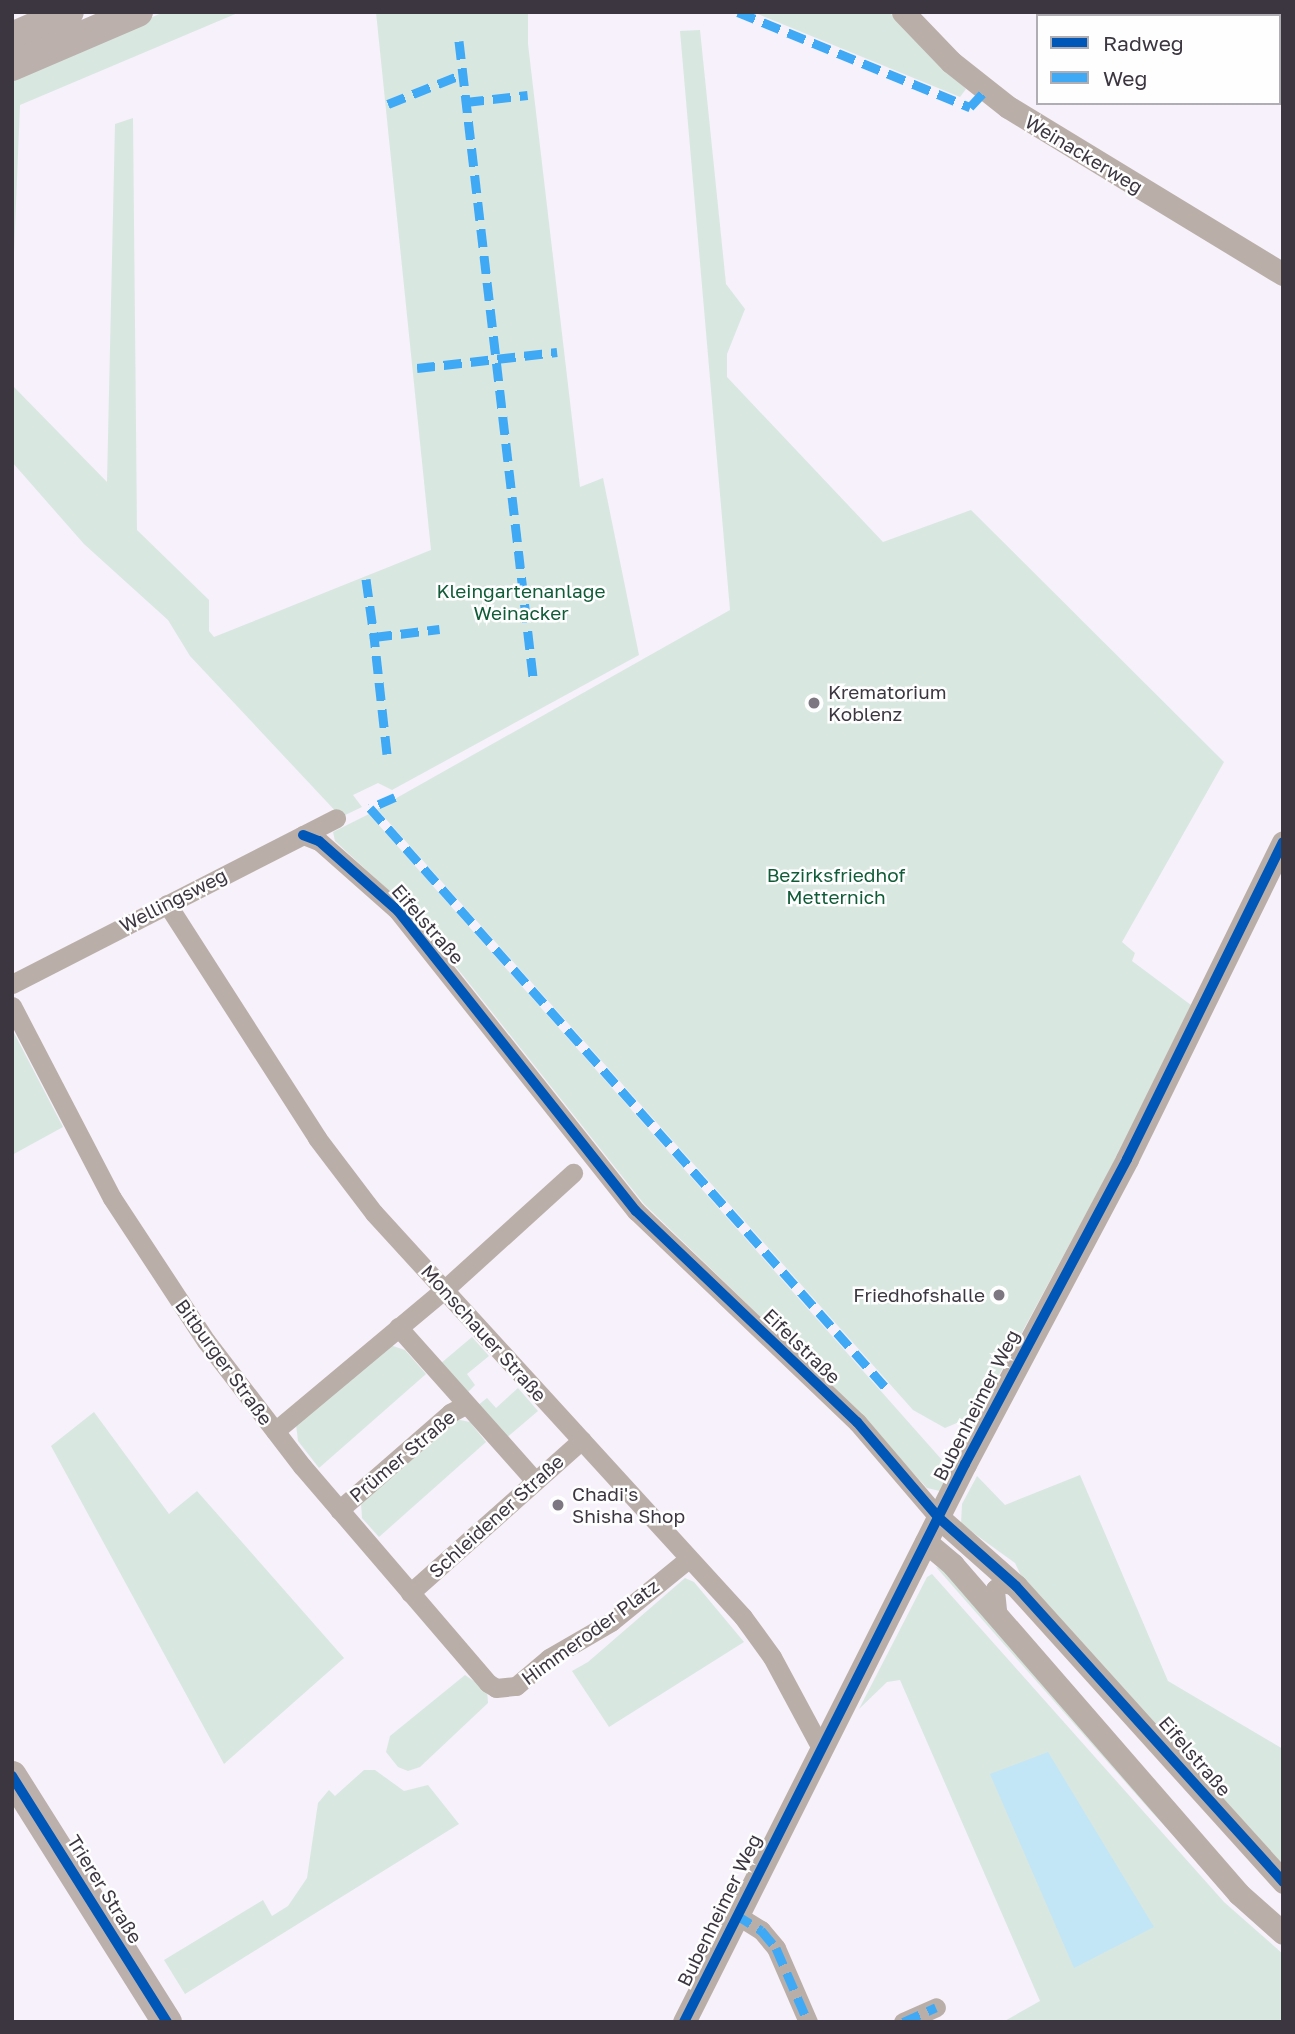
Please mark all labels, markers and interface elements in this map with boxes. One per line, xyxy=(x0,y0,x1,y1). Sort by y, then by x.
legend xyxy=(1036,14,1281,105)
text: Radweg xyxy=(1103,30,1184,56)
text: Weg xyxy=(1103,65,1147,91)
street label: Weinackerweg xyxy=(1021,110,1147,198)
park label: Kleingartenanlage Weinacker xyxy=(436,580,606,624)
place label: Krematorium Koblenz xyxy=(828,681,947,725)
marker: Krematorium Koblenz xyxy=(806,695,822,711)
street label: Wellingsweg xyxy=(116,863,230,937)
park label: Bezirksfriedhof Metternich xyxy=(767,864,905,908)
street label: Eifelstraße xyxy=(387,879,469,969)
street label: Monschauer Straße xyxy=(417,1260,551,1406)
place label: Friedhofshalle xyxy=(853,1284,985,1306)
marker: Friedhofshalle xyxy=(991,1287,1007,1303)
street label: Bitburger Straße xyxy=(171,1295,277,1429)
street label: Eifelstraße xyxy=(759,1304,845,1388)
street label: Bubenheimer Weg xyxy=(928,1326,1024,1484)
street label: Prümer Straße xyxy=(345,1405,459,1507)
street label: Schleidener Straße xyxy=(424,1450,568,1582)
place label: Chadi's Shisha Shop xyxy=(572,1483,685,1527)
marker: Chadi's Shisha Shop xyxy=(550,1497,566,1513)
street label: Himmeroder Platz xyxy=(517,1574,663,1690)
street label: Eifelstraße xyxy=(1154,1711,1236,1801)
street label: Bubenheimer Weg xyxy=(672,1830,766,1990)
street label: Trierer Straße xyxy=(63,1831,147,1947)

